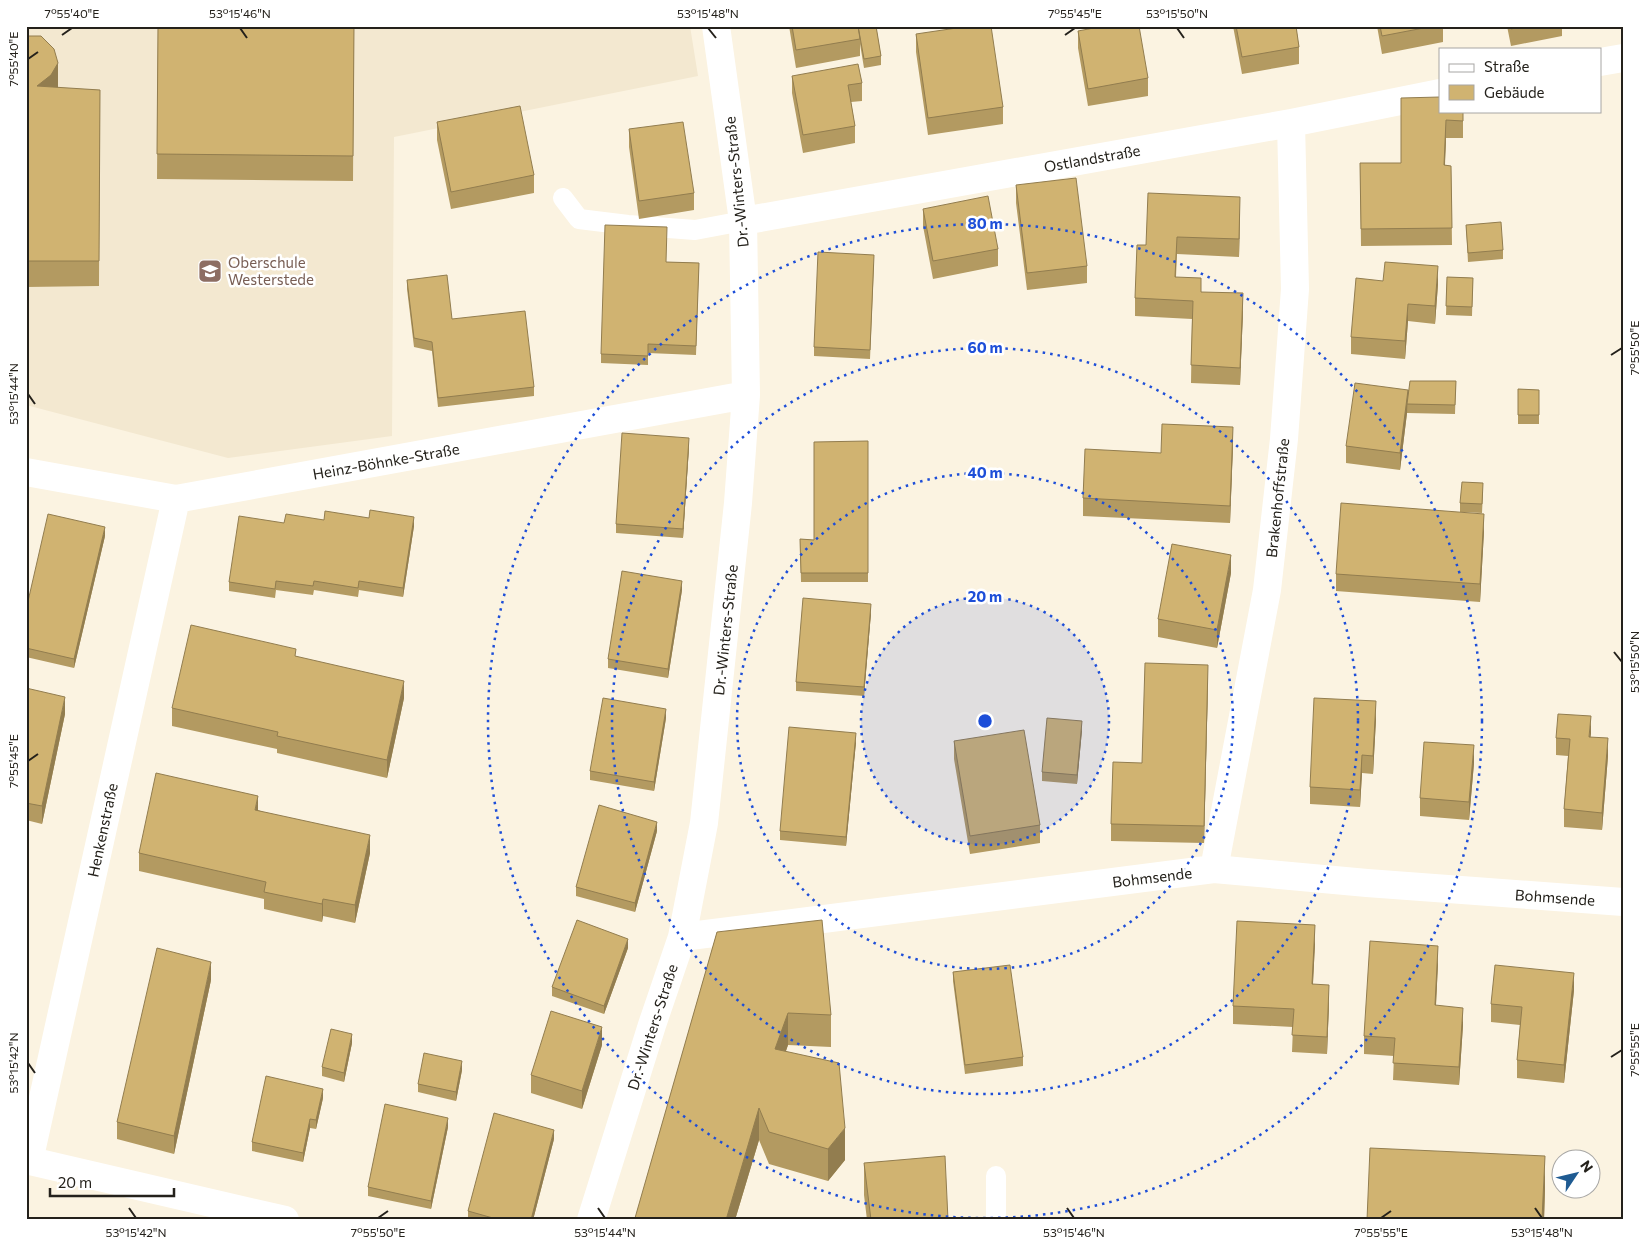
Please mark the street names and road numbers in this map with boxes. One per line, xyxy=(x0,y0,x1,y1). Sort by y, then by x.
street label: Dr.-Winters-Straße xyxy=(720,116,752,248)
street label: Ostlandstraße xyxy=(1042,141,1142,175)
street label: Brakenhoffstraße xyxy=(1262,437,1292,559)
street label: Heinz-Böhnke-Straße xyxy=(311,439,461,483)
street label: Dr.-Winters-Straße xyxy=(709,564,741,696)
street label: Henkenstraße xyxy=(83,781,121,879)
street label: Bohmsende xyxy=(1111,863,1193,891)
street label: Bohmsende xyxy=(1514,885,1596,909)
street label: Dr.-Winters-Straße xyxy=(623,962,681,1092)

